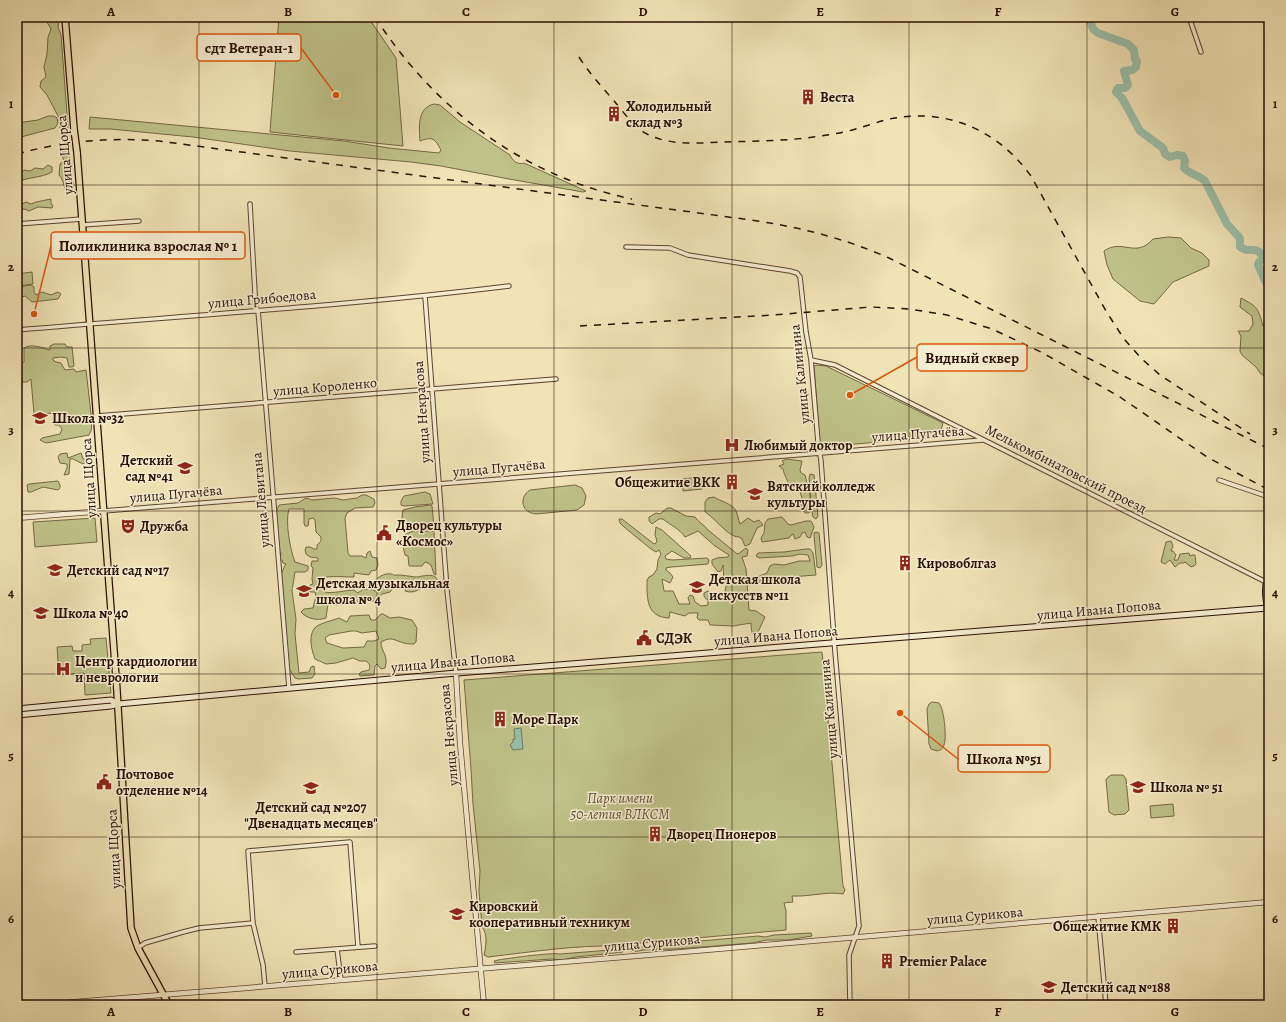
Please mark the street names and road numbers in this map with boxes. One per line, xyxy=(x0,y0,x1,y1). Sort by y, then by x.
street label: улица Щорса xyxy=(52,114,78,197)
street label: улица Грибоедова xyxy=(206,285,317,313)
street label: улица Калинина xyxy=(785,323,815,426)
street label: улица Некрасова xyxy=(409,360,435,465)
street label: улица Короленко xyxy=(271,373,378,401)
street label: Мелькомбинатовский проезд xyxy=(982,420,1150,518)
street label: улица Пугачёва xyxy=(870,421,966,447)
street label: улица Щорса xyxy=(77,437,101,519)
street label: улица Левитана xyxy=(247,451,275,550)
street label: улица Пугачёва xyxy=(451,454,547,482)
street label: улица Пугачёва xyxy=(128,480,224,508)
street label: улица Ивана Попова xyxy=(1035,595,1162,625)
street label: улица Ивана Попова xyxy=(712,621,839,651)
street label: улица Ивана Попова xyxy=(389,647,516,677)
street label: улица Калинина xyxy=(815,658,843,761)
street label: улица Некрасова xyxy=(435,683,463,788)
street label: улица Щорса xyxy=(102,808,126,890)
street label: улица Сурикова xyxy=(925,902,1024,930)
street label: улица Сурикова xyxy=(602,929,701,957)
street label: улица Сурикова xyxy=(280,956,379,984)

